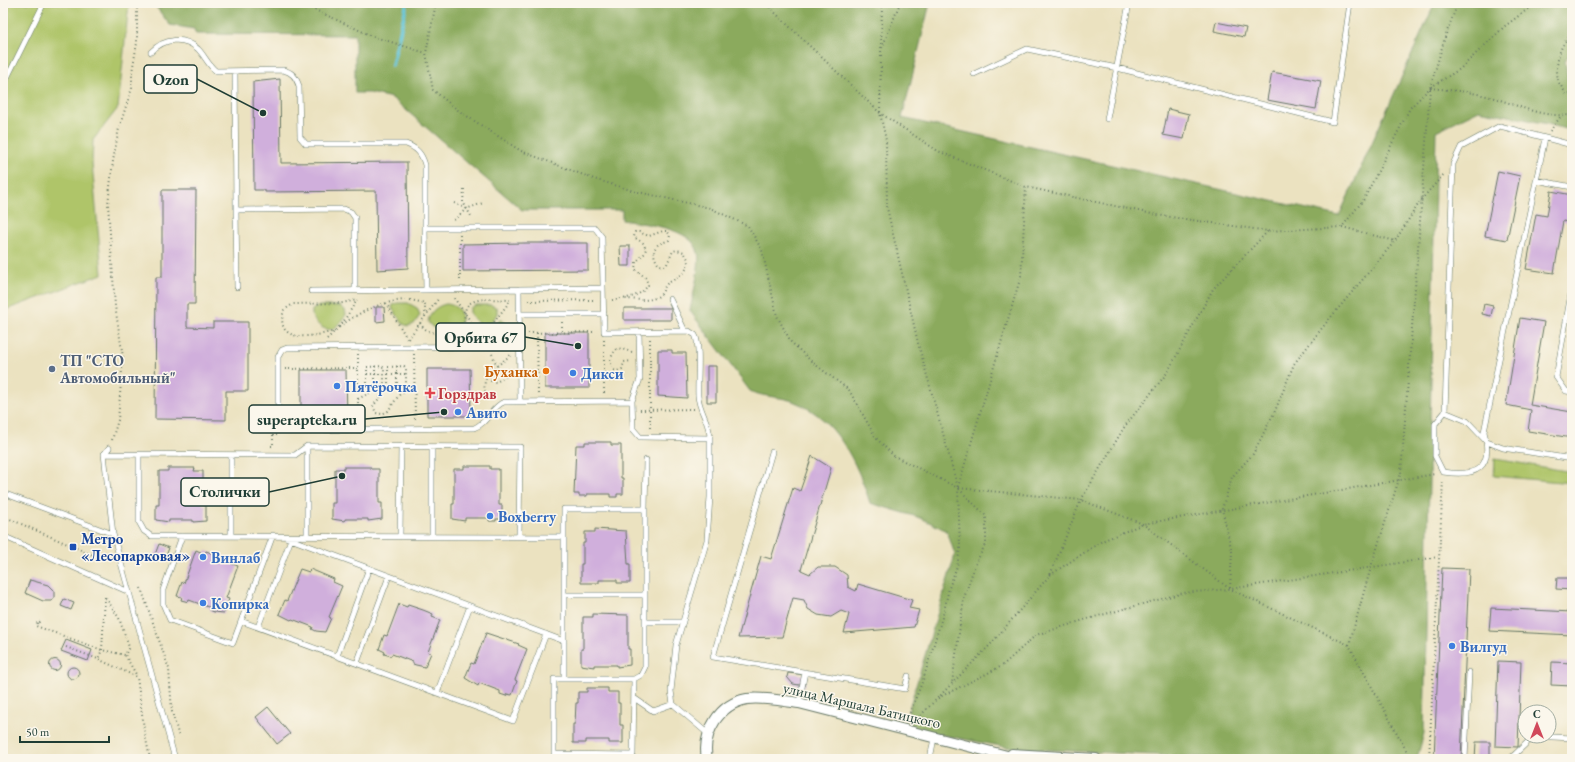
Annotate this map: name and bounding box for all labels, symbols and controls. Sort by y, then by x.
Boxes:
callout: Ozon [144,65,197,93]
text: Ozon [153,69,189,90]
callout: Орбита 67 [436,323,525,351]
text: Орбита 67 [444,327,518,348]
place label: ТП "СТО Автомобильный" [59,351,176,387]
place label: Буханка [484,362,538,381]
marker: ТП "СТО Автомобильный" [47,364,57,374]
place label: Дикси [581,364,624,383]
marker: Буханка [541,366,551,376]
marker: Дикси [568,368,578,378]
place label: Пятёрочка [345,377,417,396]
marker: Пятёрочка [332,381,342,391]
place label: Горздрав [438,384,497,403]
marker: Горздрав [425,388,435,398]
place label: Авито [465,403,508,422]
callout: superapteka.ru [249,405,365,433]
marker: Авито [453,407,463,417]
text: superapteka.ru [257,409,357,430]
callout: Столички [181,478,269,506]
text: Столички [189,481,261,502]
place label: Boxberry [498,507,557,526]
marker: Boxberry [485,511,495,521]
place label: Метро «Лесопарковая» [81,529,190,565]
marker: Метро «Лесопарковая» [68,542,78,552]
place label: Винлаб [211,548,261,567]
marker: Винлаб [198,552,208,562]
place label: Копирка [211,594,269,613]
marker: Копирка [198,598,208,608]
place label: Вилгуд [1460,637,1507,656]
marker: Вилгуд [1447,641,1457,651]
street label: улица Маршала Батицкого [781,678,943,732]
north arrow [1517,704,1557,744]
text: С [1533,707,1541,721]
scale bar [20,718,109,744]
text: 50 m [26,724,50,740]

